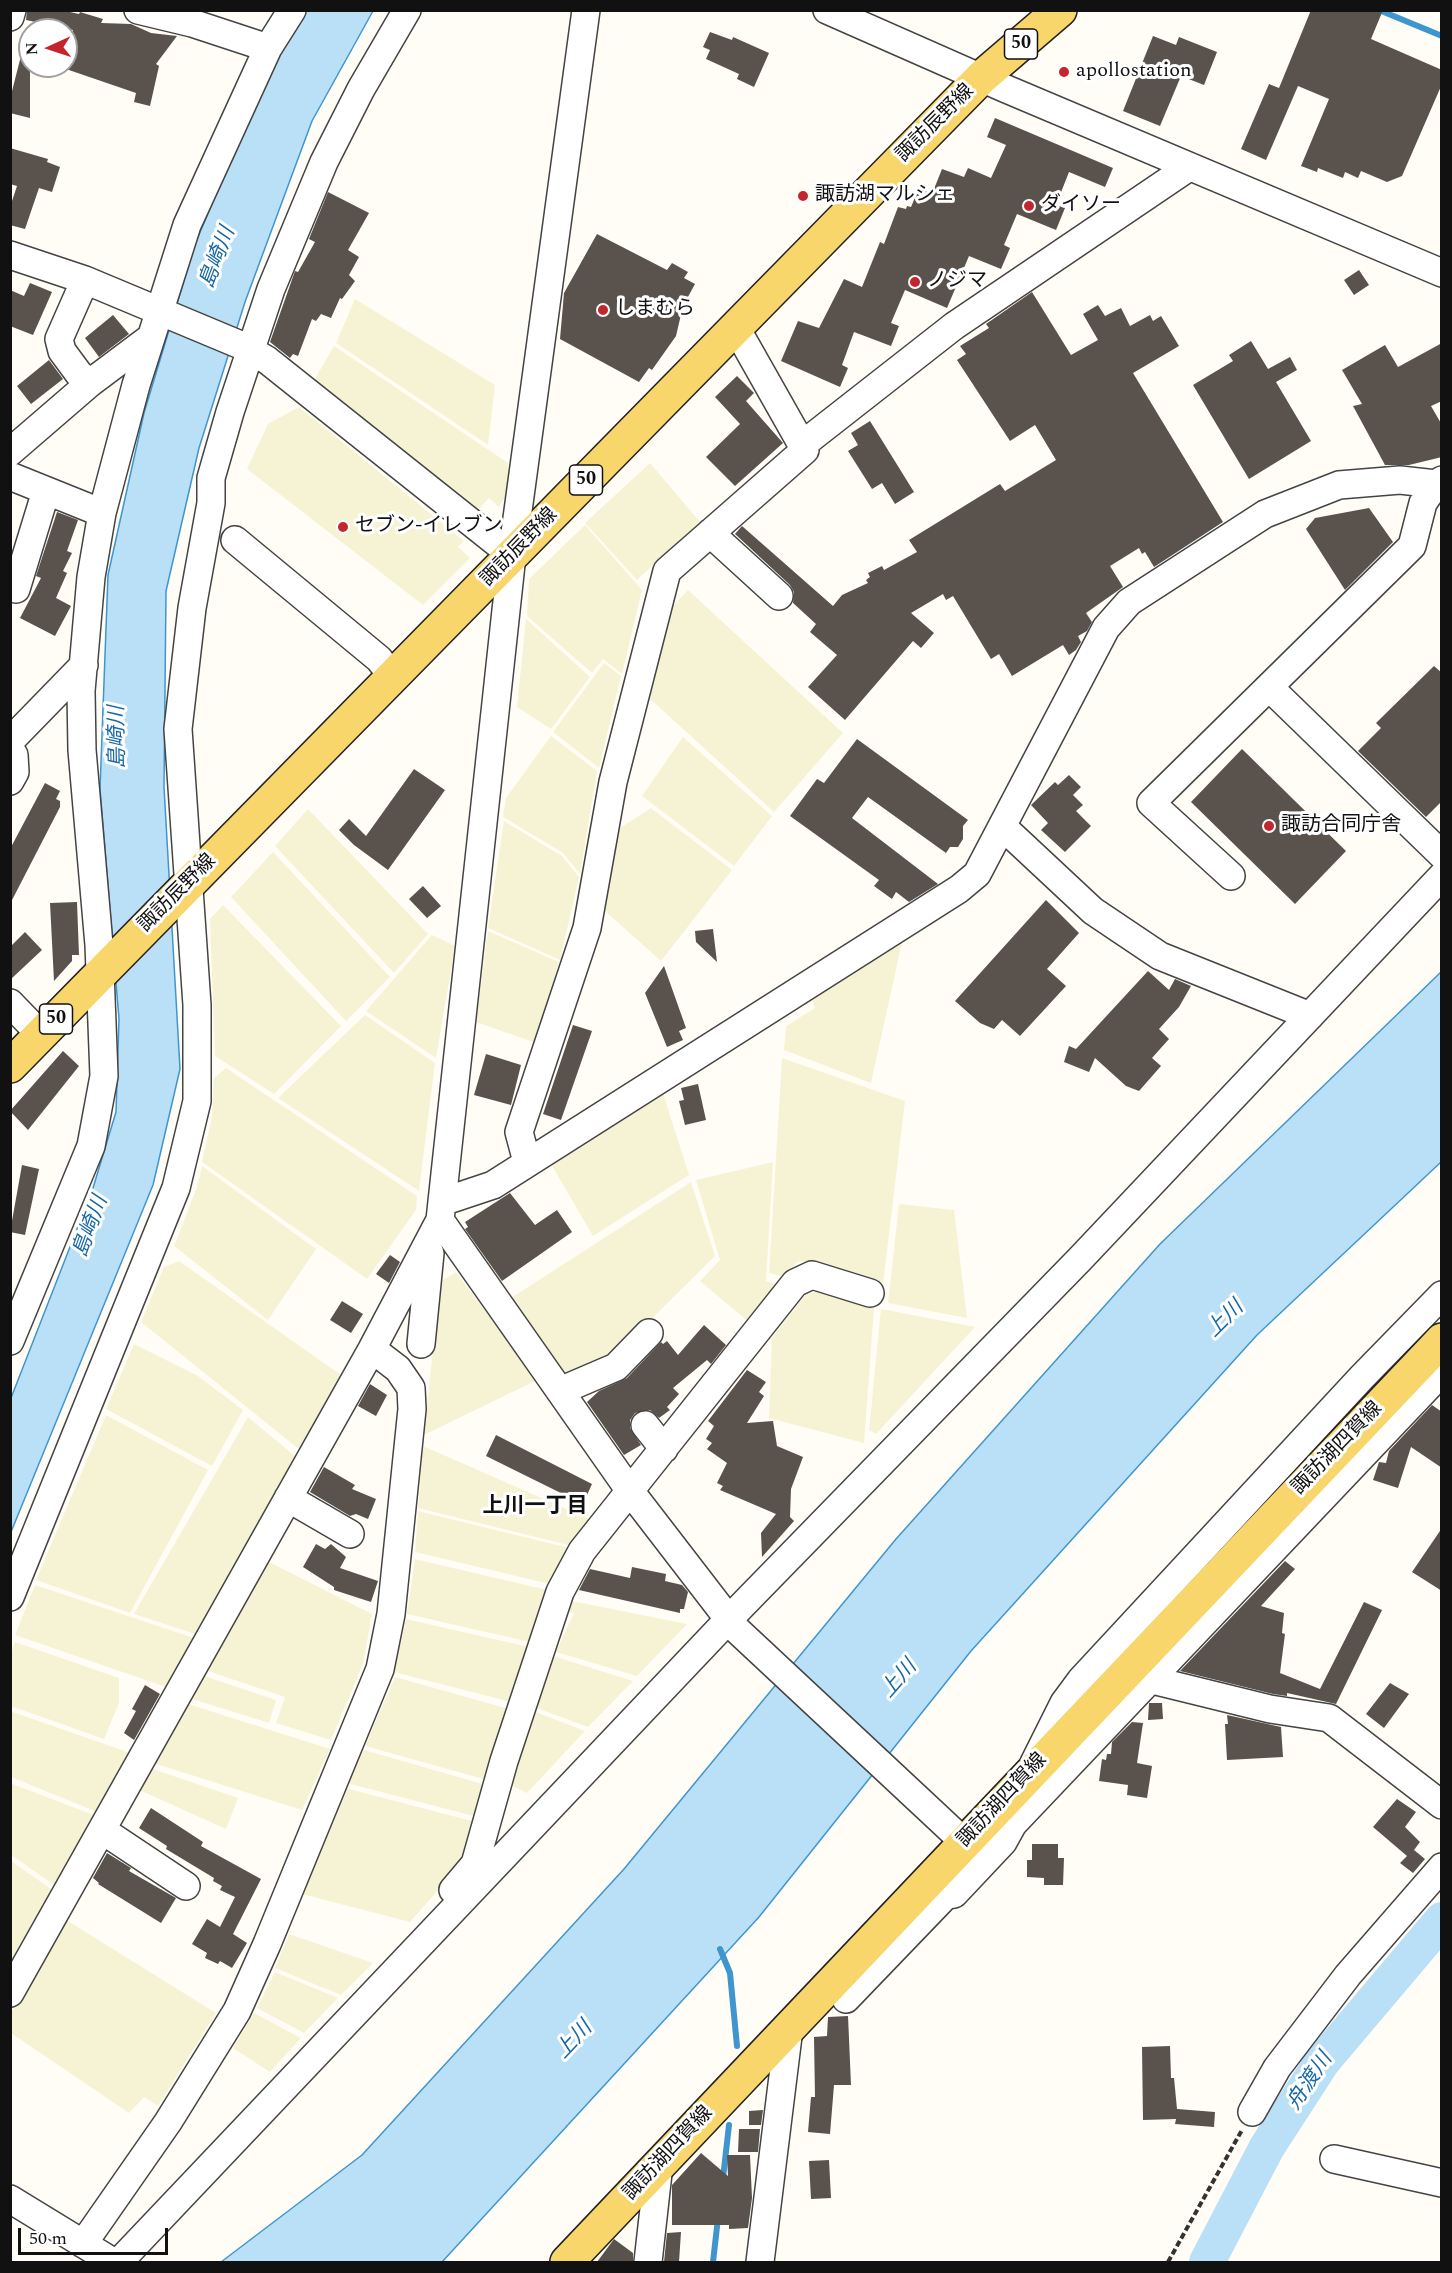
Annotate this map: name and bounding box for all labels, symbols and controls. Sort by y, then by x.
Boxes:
north arrow [18,18,78,78]
road number: 50 [1004,29,1038,59]
text: N [20,42,44,56]
place label: apollostation [1076,60,1192,84]
marker: apollostation [1057,65,1071,79]
street label: 諏訪辰野線 [892,80,980,168]
place label: 諏訪湖マルシェ [815,184,955,208]
marker: 諏訪湖マルシェ [796,189,810,203]
place label: ダイソー [1041,194,1121,218]
marker: ダイソー [1022,199,1036,213]
water label: 島崎川 [196,224,242,292]
place label: ノジマ [927,270,987,294]
marker: ノジマ [908,275,922,289]
place label: しまむら [615,298,695,322]
marker: しまむら [596,303,610,317]
road number: 50 [570,465,602,495]
street label: 諏訪辰野線 [477,504,563,592]
place label: セブン-イレブン [355,515,502,539]
marker: セブン-イレブン [336,520,350,534]
water label: 島崎川 [106,705,132,769]
place label: 諏訪合同庁舎 [1281,814,1401,838]
marker: 諏訪合同庁舎 [1262,819,1276,833]
street label: 諏訪辰野線 [134,850,222,938]
road number: 50 [40,1004,72,1034]
water label: 島崎川 [69,1193,115,1261]
water label: 上川 [1202,1296,1250,1344]
street label: 諏訪湖四賀線 [1288,1398,1388,1500]
district label: 上川一丁目 [483,1495,587,1521]
water label: 上川 [877,1656,923,1704]
street label: 諏訪湖四賀線 [953,1749,1053,1853]
water label: 上川 [551,2017,599,2065]
water label: 舟渡川 [1283,2049,1339,2115]
street label: 諏訪湖四賀線 [619,2102,719,2206]
scale bar [21,2216,171,2254]
text: 50 m [29,2225,67,2252]

